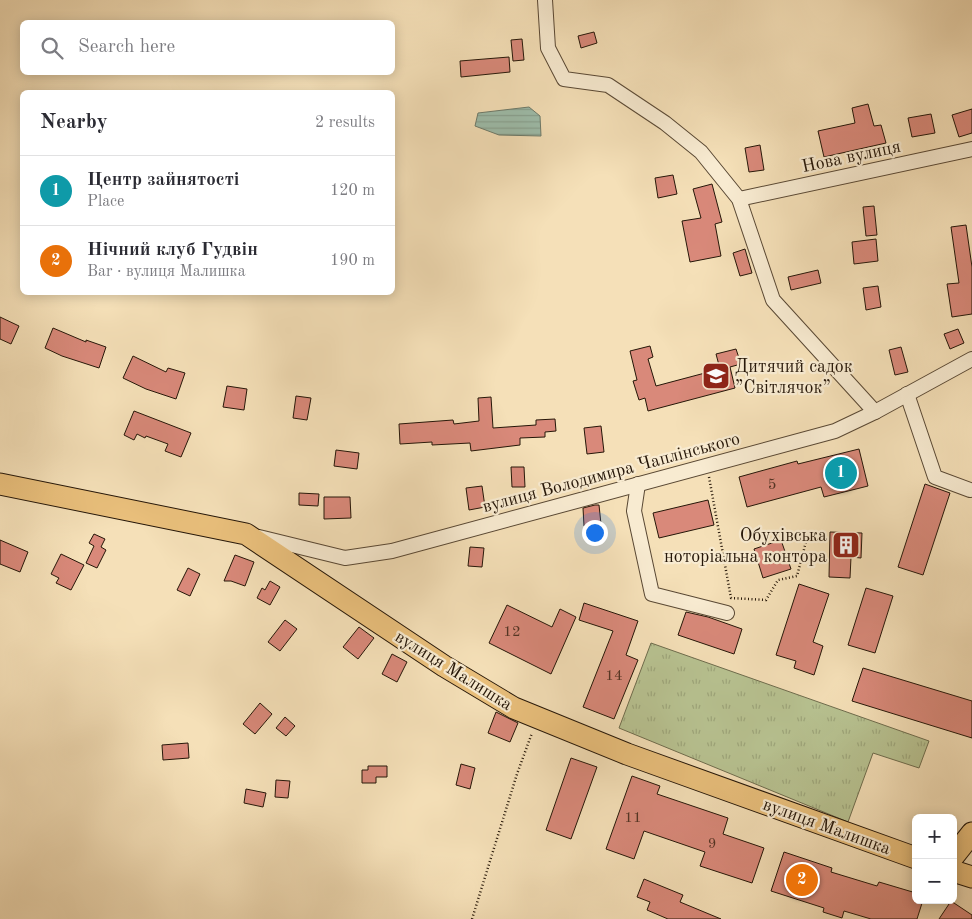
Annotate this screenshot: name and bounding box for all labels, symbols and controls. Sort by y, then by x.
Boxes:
search box [20,20,395,75]
icon: search [38,34,66,62]
text: Search here [78,38,175,57]
text: Nearby [40,112,108,133]
text: 2 results [315,115,375,131]
street label: Нова вулиця [800,138,902,176]
text: Центр зайнятості [87,171,239,190]
text: 1 [51,183,61,199]
text: 120 m [330,183,375,199]
text: Place [87,194,124,210]
text: Нічний клуб Гудвін [87,241,258,260]
text: 2 [51,253,61,269]
text: 190 m [330,253,375,269]
text: Bar · вулиця Малишка [87,264,246,280]
place label: Дитячий садок ”Світлячок” [735,358,853,397]
school or university icon: Дитячий садок ”Світлячок” [701,361,731,391]
street label: вулиця Володимира Чаплінського [481,430,742,516]
pin: 1 [825,454,857,492]
house number: 5 [768,478,776,493]
your location [582,520,608,546]
place label: Обухівська ноторіальна контора [664,527,827,566]
building icon: Обухівська ноторіальна контора [831,530,861,560]
house number: 12 [503,625,521,640]
street label: вулиця Малишка [392,628,515,714]
house number: 14 [605,669,623,684]
street label: вулиця Малишка [760,795,893,858]
house number: 11 [624,811,642,826]
map controls [912,814,957,904]
button: + [912,814,957,859]
house number: 9 [708,837,716,852]
button: − [912,859,957,904]
pin: 2 [786,861,818,899]

